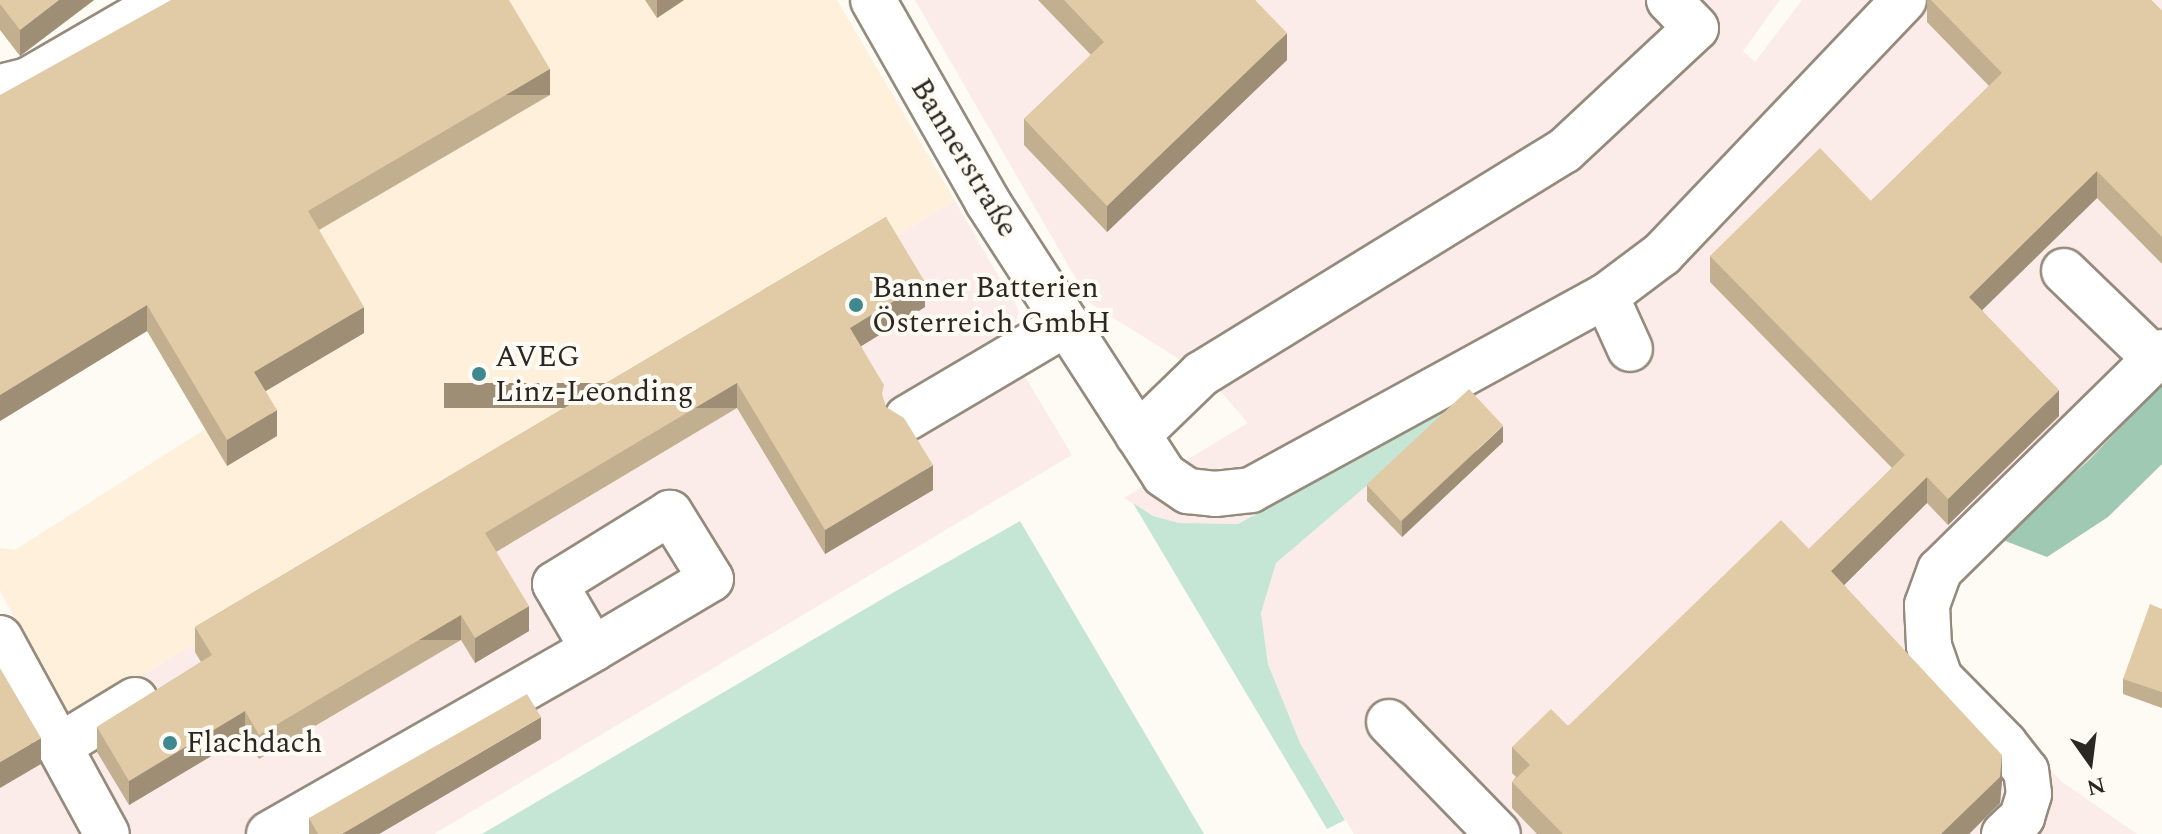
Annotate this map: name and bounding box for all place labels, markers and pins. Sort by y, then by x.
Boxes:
place label: Banner Batterien Österreich GmbH [872,270,1111,340]
marker: Banner Batterien Österreich GmbH [847,296,865,314]
place label: AVEG Linz-Leonding [495,339,693,410]
marker: AVEG Linz-Leonding [470,365,488,383]
place label: Flachdach [186,725,322,761]
marker: Flachdach [161,734,179,752]

